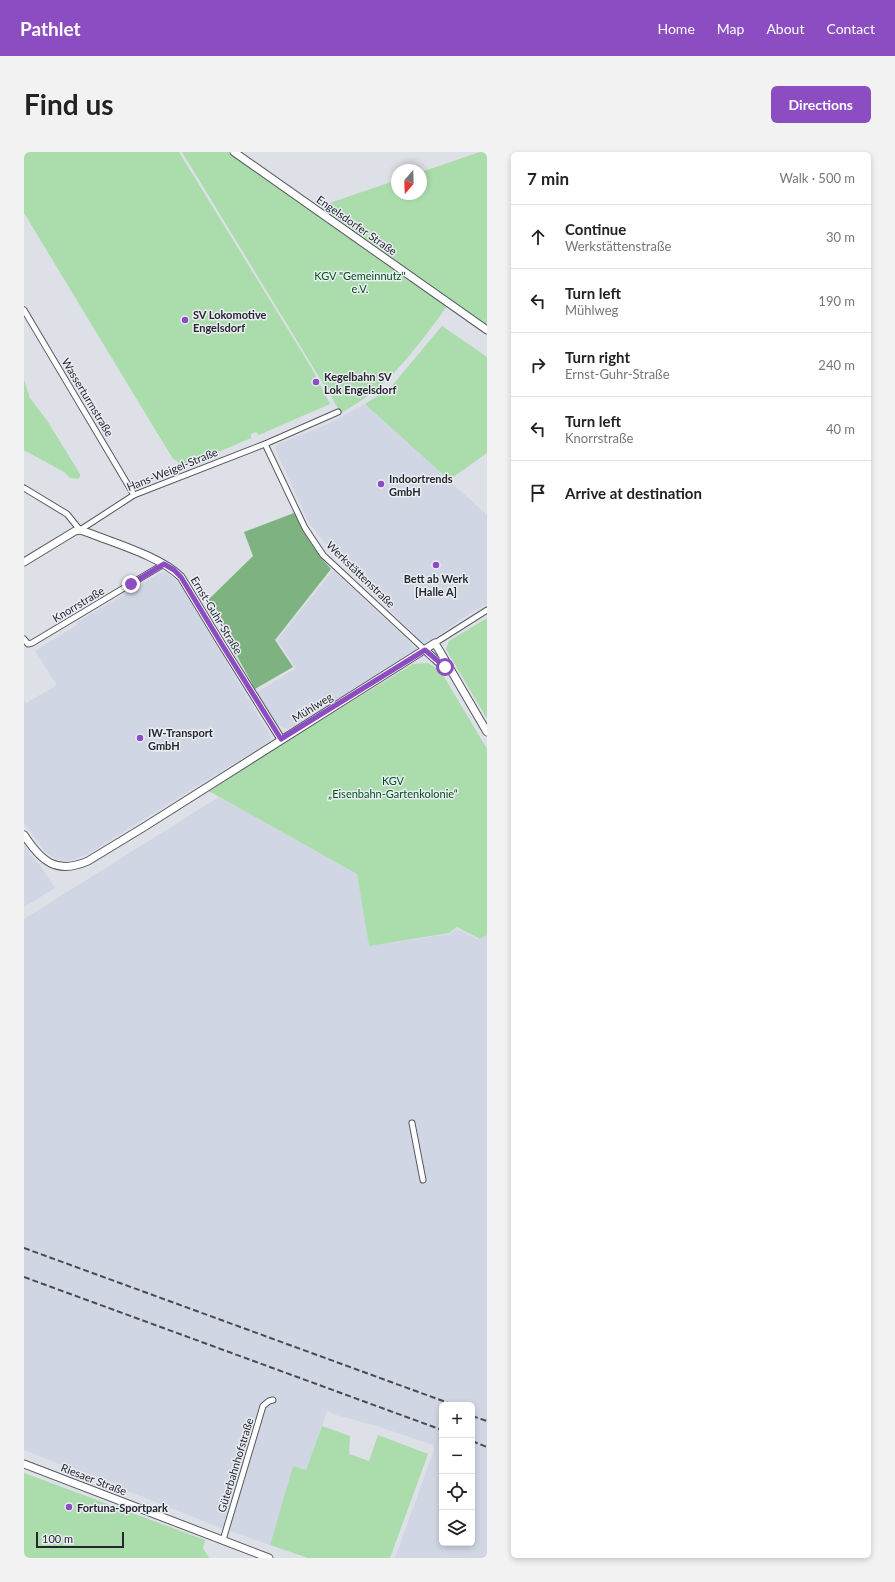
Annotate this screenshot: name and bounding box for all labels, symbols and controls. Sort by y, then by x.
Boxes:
text: Pathlet [20,17,81,40]
text: Home [657,20,695,37]
text: Map [717,20,744,37]
text: About [766,20,804,37]
text: Contact [826,20,875,37]
button: Directions [771,86,871,123]
text: Find us [24,87,114,121]
north arrow [391,164,427,200]
text: 7 min [527,168,569,189]
text: Walk · 500 m [779,170,855,186]
street label: Engelsdorfer Straße [314,192,400,258]
text: Continue [565,220,626,238]
icon: ahead [527,226,549,248]
text: 30 m [826,229,855,245]
text: Werkstättenstraße [565,238,671,254]
park label: KGV "Gemeinnutz" e.V. [314,269,406,295]
text: Turn left [565,284,621,302]
icon: left [527,290,549,312]
text: 190 m [818,293,855,309]
text: Mühlweg [565,302,618,318]
place label: SV Lokomotive Engelsdorf [193,308,267,334]
marker: SV Lokomotive Engelsdorf [180,315,190,325]
text: Turn right [565,348,630,366]
icon: right [527,354,549,376]
street label: Wasserturmstraße [60,356,117,439]
text: 240 m [818,357,855,373]
text: Ernst-Guhr-Straße [565,366,670,382]
place label: Kegelbahn SV Lok Engelsdorf [324,370,397,396]
marker: Kegelbahn SV Lok Engelsdorf [311,377,321,387]
text: Turn left [565,412,621,430]
icon: left [527,418,549,440]
text: 40 m [826,421,855,437]
text: Knorrstraße [565,430,633,446]
street label: Hans-Weigel-Straße [125,445,220,493]
place label: Indoortrends GmbH [389,472,453,498]
marker: Indoortrends GmbH [376,479,386,489]
icon: arrive [527,482,549,504]
text: Arrive at destination [565,484,702,502]
street label: Werkstättenstraße [324,538,398,610]
marker: Bett ab Werk [Halle A] [431,560,441,570]
place label: Bett ab Werk [Halle A] [404,572,468,598]
street label: Ernst-Guhr-Straße [189,574,245,656]
route end [122,575,140,593]
street label: Knorrstraße [50,583,106,624]
route start [436,658,454,676]
street label: Mühlweg [289,689,335,724]
place label: IW-Transport GmbH [148,726,214,752]
marker: IW-Transport GmbH [135,733,145,743]
park label: KGV „Eisenbahn-Gartenkolonie“ [328,774,458,800]
map controls [439,1402,475,1546]
button: + [439,1402,475,1438]
street label: Güterbahnhofstraße [214,1416,256,1514]
button: − [439,1438,475,1474]
street label: Riesaer Straße [59,1461,129,1498]
button: locate [439,1474,475,1510]
place label: Fortuna-Sportpark [77,1501,168,1514]
marker: Fortuna-Sportpark [64,1502,74,1512]
button: layers [439,1510,475,1546]
scale bar [36,1530,124,1549]
text: 100 m [42,1532,73,1545]

